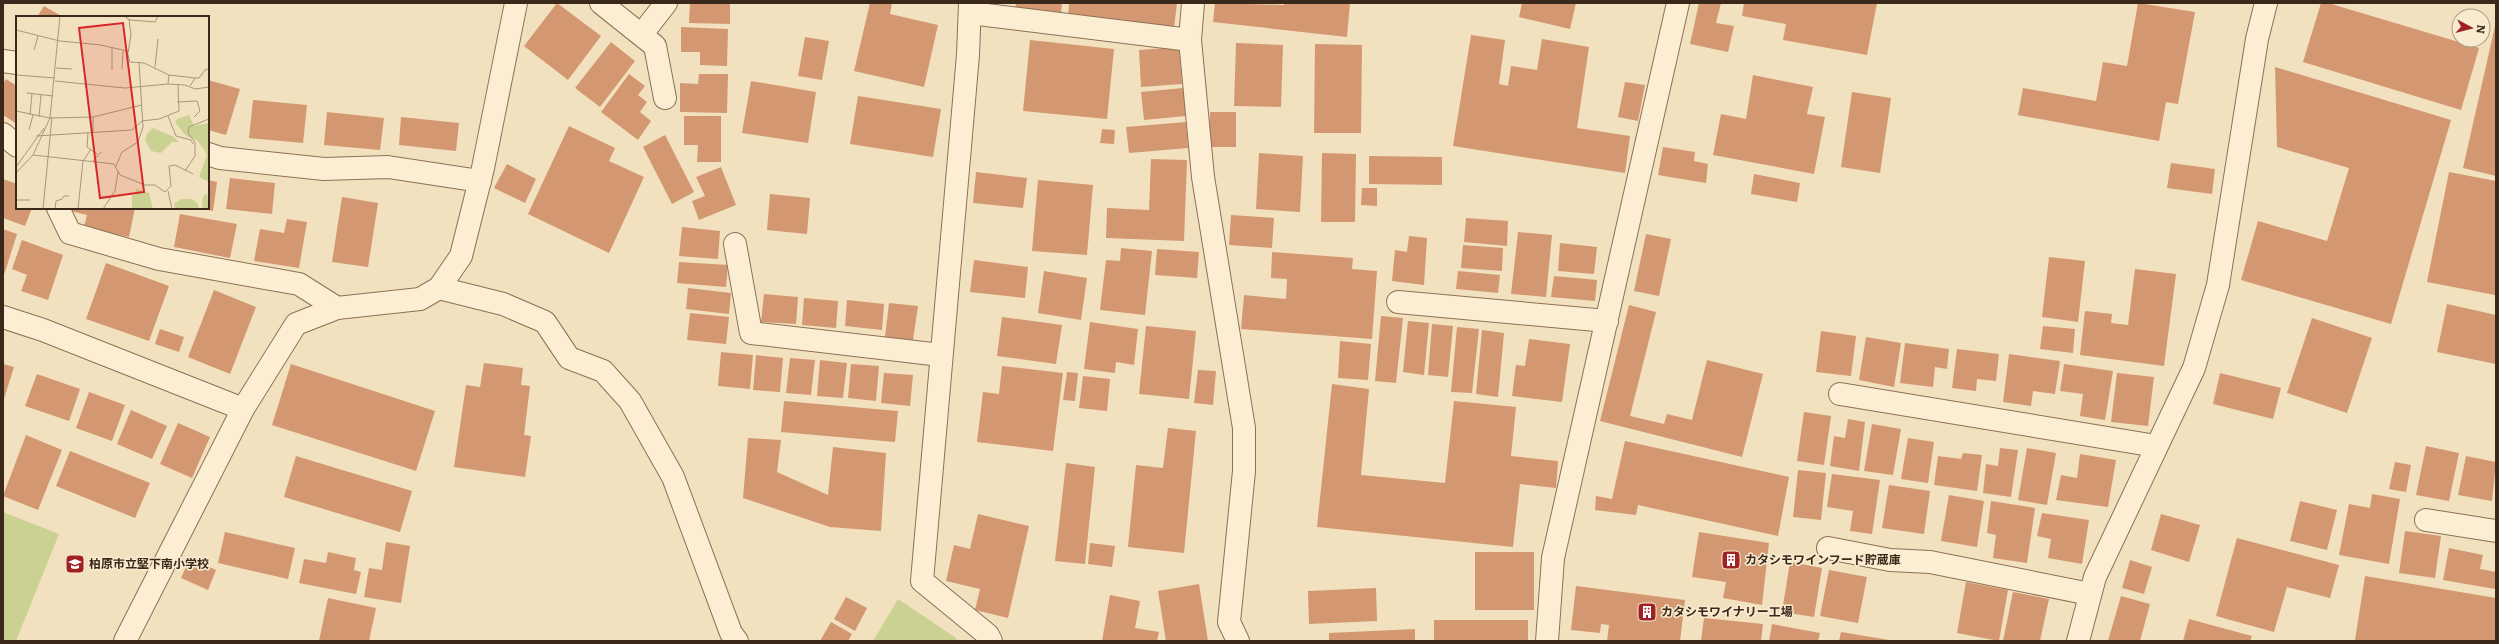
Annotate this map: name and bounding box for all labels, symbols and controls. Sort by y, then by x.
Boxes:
north arrow [2451,8,2491,48]
inset map [16,16,209,209]
text: N [2473,24,2490,35]
building icon: カタシモワインフード貯蔵庫 [1720,549,1742,571]
place label: カタシモワインフード貯蔵庫 [1745,550,1901,568]
school or university icon: 柏原市立堅下南小学校 [64,553,86,575]
place label: 柏原市立堅下南小学校 [89,554,209,572]
building icon: カタシモワイナリー工場 [1636,601,1658,623]
place label: カタシモワイナリー工場 [1661,602,1793,620]

